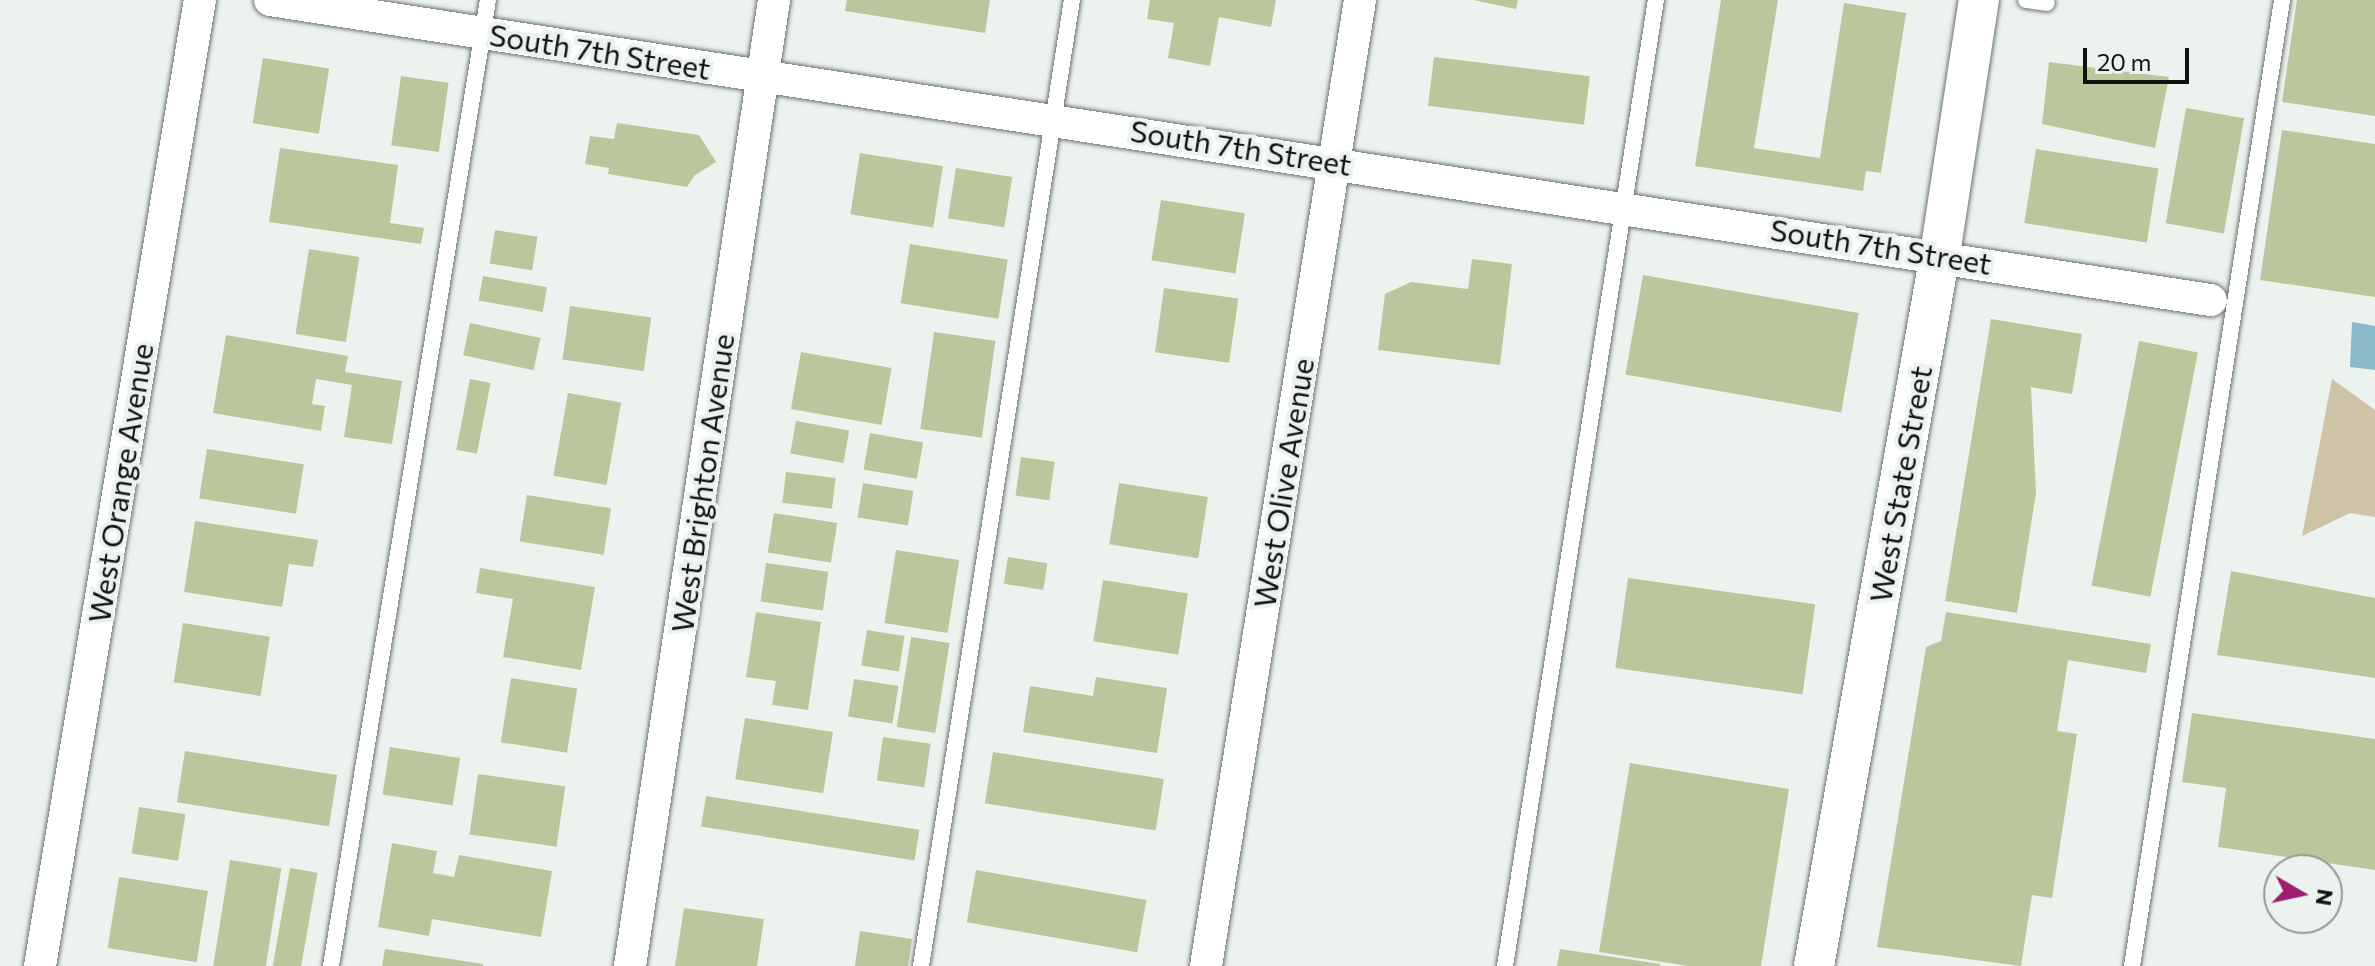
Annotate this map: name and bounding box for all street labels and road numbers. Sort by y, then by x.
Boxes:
street label: South 7th Street [487,16,713,86]
street label: South 7th Street [1128,112,1354,182]
street label: South 7th Street [1768,211,1994,281]
street label: West Brighton Avenue [663,331,741,635]
street label: West Orange Avenue [80,341,160,625]
street label: West Olive Avenue [1245,356,1321,610]
street label: West State Street [1861,363,1939,605]

